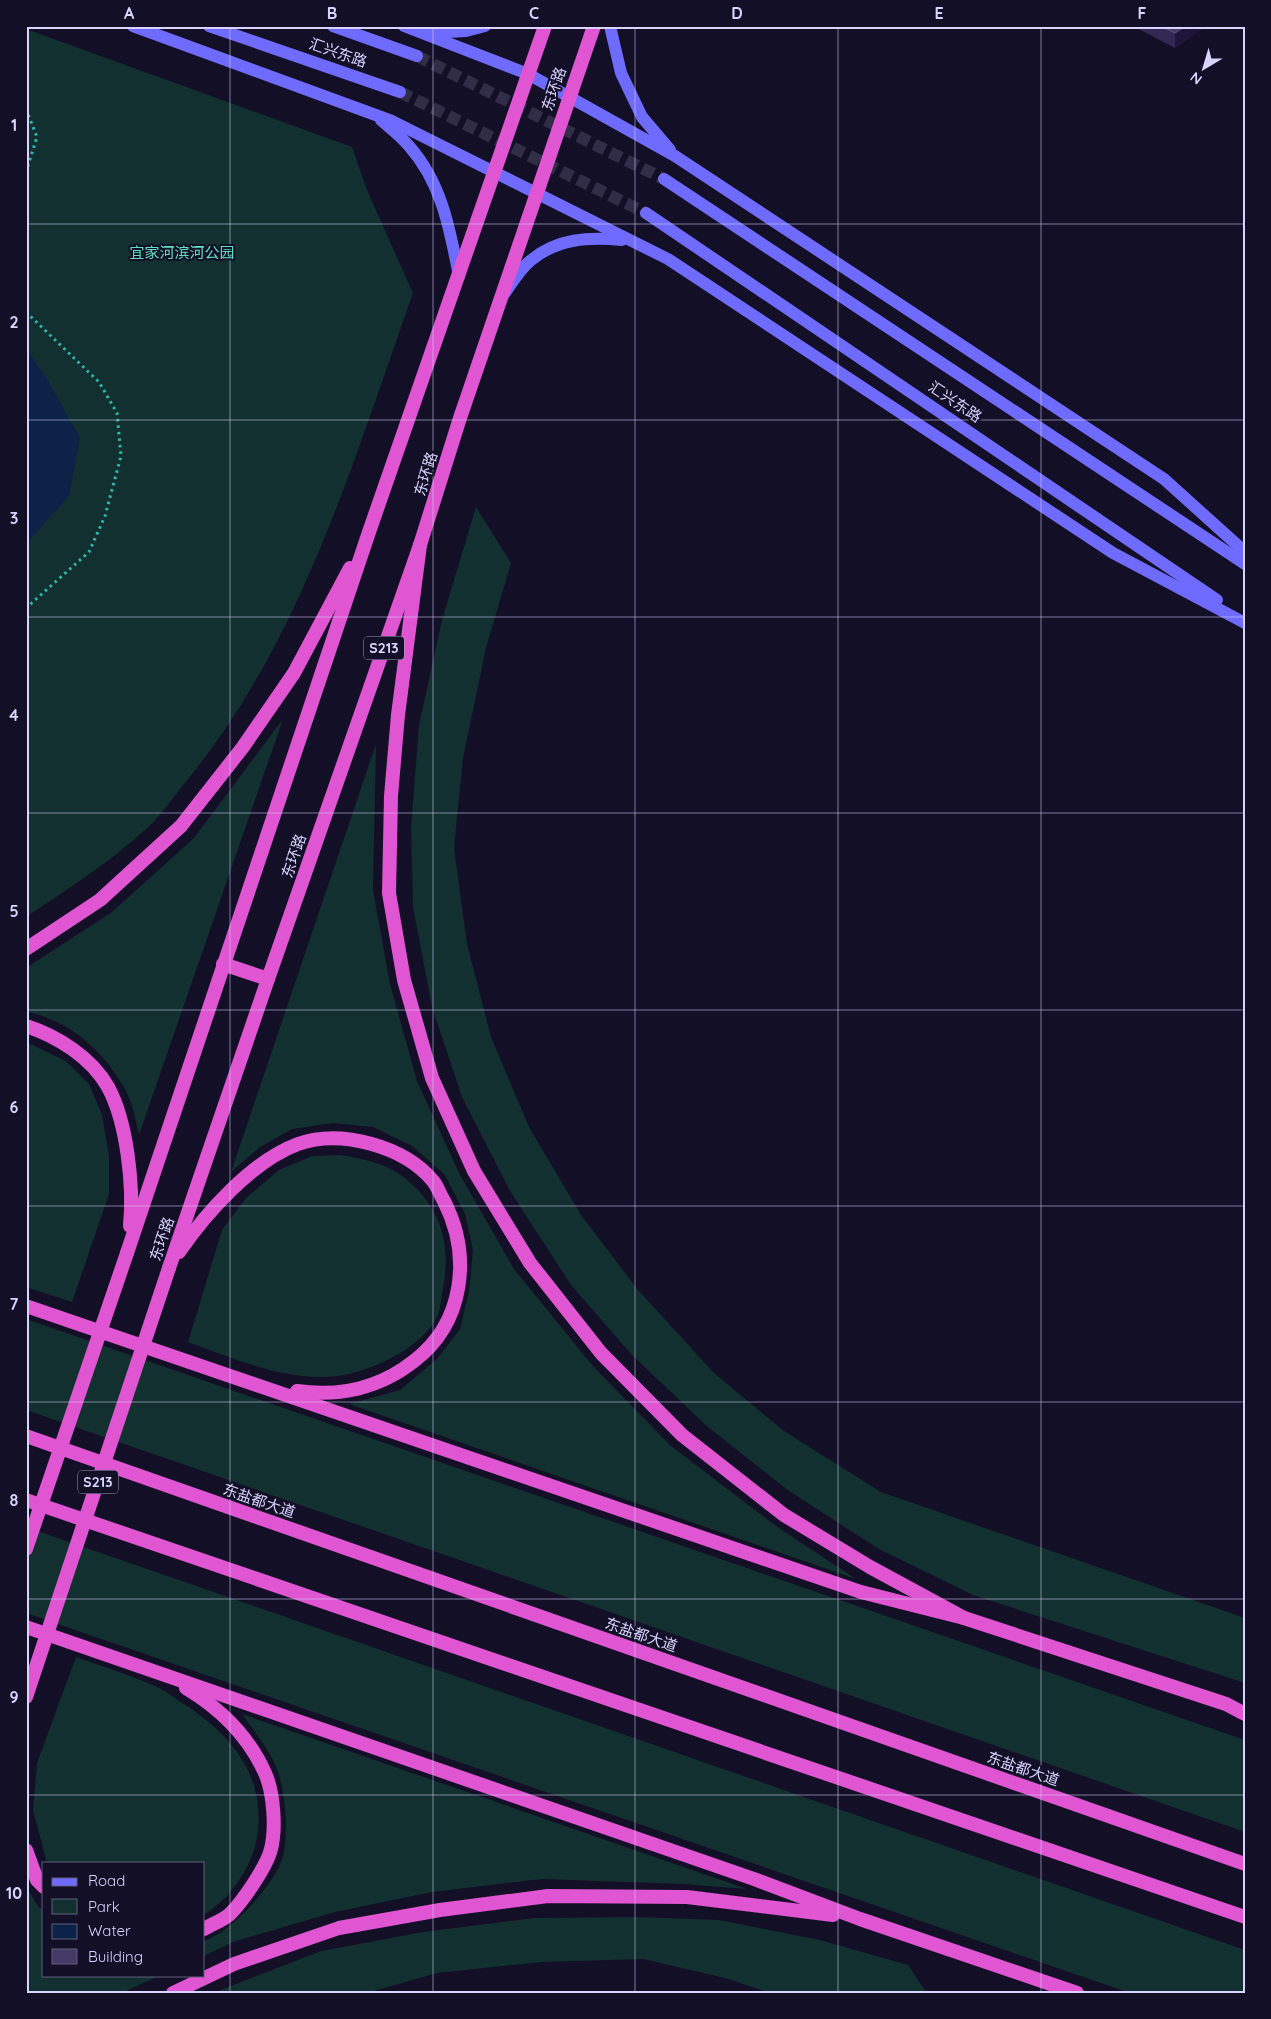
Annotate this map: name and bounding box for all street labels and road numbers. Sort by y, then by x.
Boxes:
street label: 汇兴东路 [307,34,370,71]
street label: 东环路 [537,64,570,113]
street label: 汇兴东路 [925,377,985,426]
street label: 东环路 [410,450,441,498]
road number: S213 [364,636,404,660]
street label: 东环路 [277,831,310,880]
street label: 东环路 [145,1214,178,1263]
road number: S213 [78,1470,118,1494]
street label: 东盐都大道 [221,1479,298,1522]
street label: 东盐都大道 [603,1613,680,1656]
street label: 东盐都大道 [985,1747,1062,1790]

